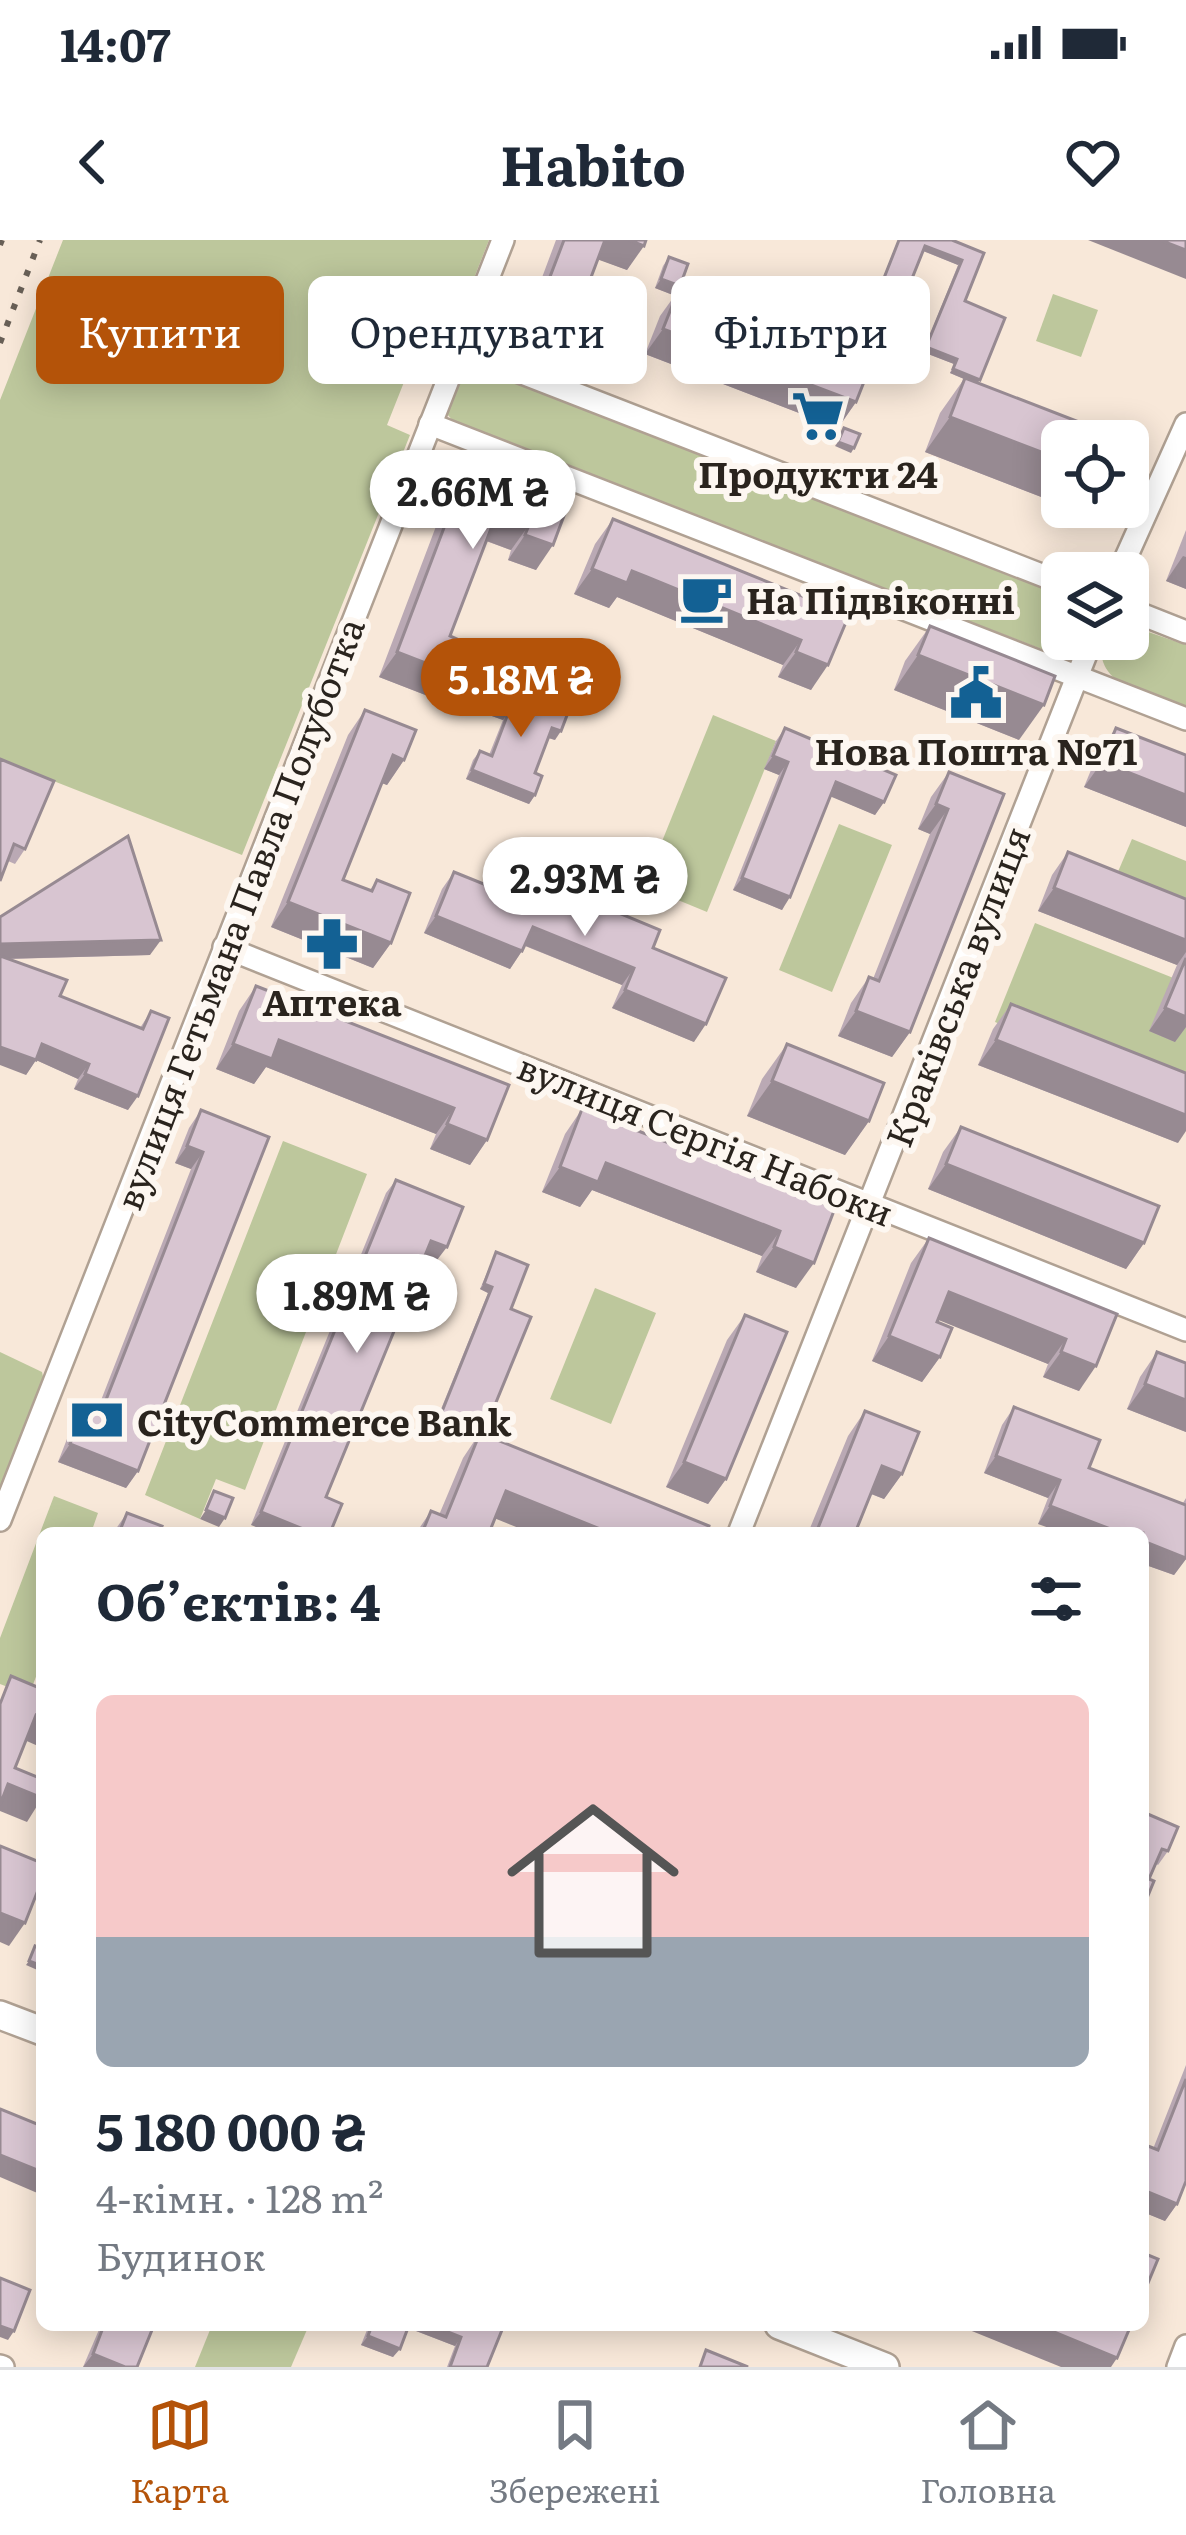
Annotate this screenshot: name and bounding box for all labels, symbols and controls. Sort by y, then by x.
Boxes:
text: 14:07 [60,9,171,76]
text: Habito [500,122,686,203]
icon: back [60,129,126,195]
icon: heart [1060,129,1126,195]
chip: Купити [36,276,284,384]
chip: Орендувати [308,276,647,384]
chip: Фільтри [671,276,930,384]
supermarket icon: Продукти 24 [789,387,847,445]
map controls [1041,420,1149,660]
button: locate [1041,420,1149,528]
place label: Продукти 24 [698,446,938,499]
pin: 2.66M ₴ [362,450,584,552]
text: 2.66M ₴ [397,460,549,518]
button: layers [1041,552,1149,660]
cafe icon: На Підвіконні [677,569,735,627]
place label: На Підвіконні [746,572,1015,625]
street label: вулиця Гетьмана Павла Полуботка [100,609,376,1217]
pin: 5.18M ₴ [410,638,632,740]
text: 5.18M ₴ [448,648,594,706]
public building icon: Нова Пошта №71 [947,664,1005,722]
place label: Нова Пошта №71 [815,723,1138,776]
street label: Краківська вулиця [870,818,1042,1154]
pin: 2.93M ₴ [474,837,696,939]
text: 2.93M ₴ [510,847,660,905]
pharmacy icon: Аптека [303,915,361,973]
place label: Аптека [263,974,402,1027]
street label: вулиця Сергія Набоки [510,1038,902,1238]
pin: 1.89M ₴ [246,1254,468,1356]
text: 1.89M ₴ [283,1264,431,1322]
bank icon: CityCommerce Bank [68,1391,126,1449]
place label: CityCommerce Bank [137,1394,512,1447]
text: Об’єктів: 4 [96,1561,381,1637]
icon: filters [1023,1566,1089,1632]
icon: home [485,1773,701,1989]
text: 5 180 000 ₴ [96,2091,366,2167]
text: 4-кімн. · 128 m² [96,2167,384,2225]
text: Будинок [96,2225,265,2283]
tab: Карта [130,2392,229,2513]
tab: Збережені [489,2392,660,2513]
tab: Головна [920,2392,1056,2513]

